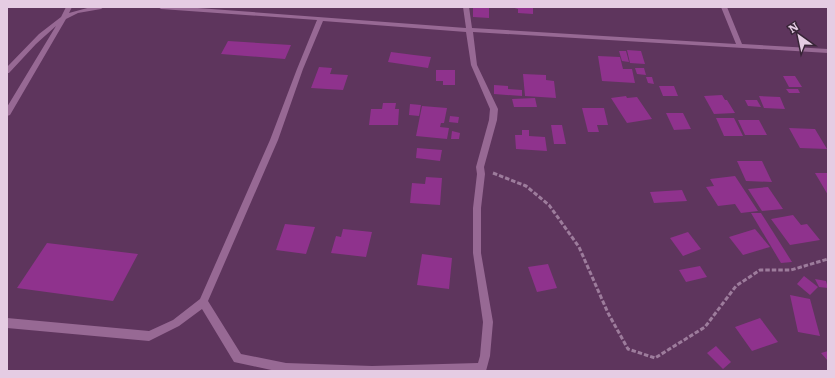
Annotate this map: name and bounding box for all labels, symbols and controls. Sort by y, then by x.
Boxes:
north arrow [779,16,819,56]
text: N [785,18,801,36]

